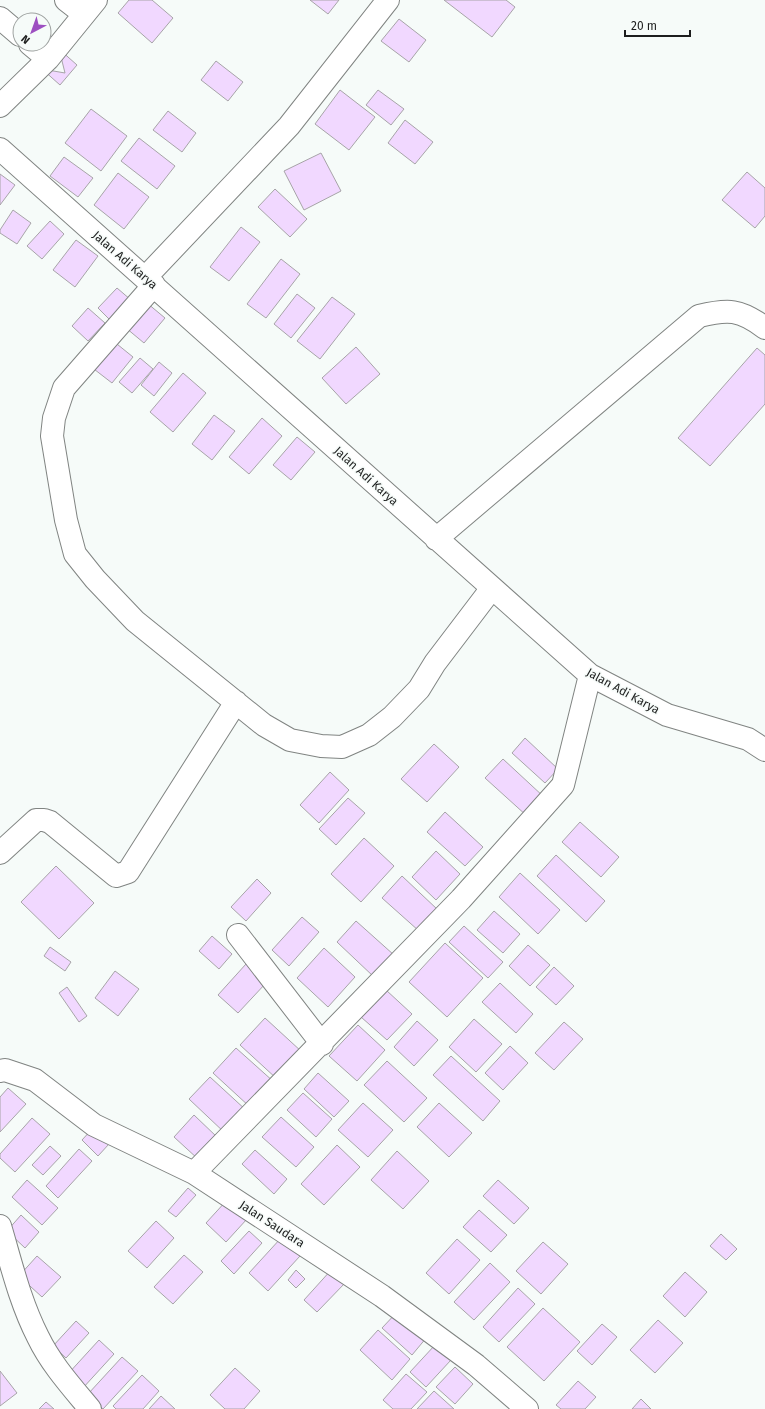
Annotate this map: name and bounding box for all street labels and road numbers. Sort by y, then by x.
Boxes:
street label: Jalan Adi Karya [90,228,160,292]
street label: Jalan Adi Karya [331,444,401,508]
street label: Jalan Adi Karya [584,665,662,717]
street label: Jalan Saudara [237,1198,307,1250]

